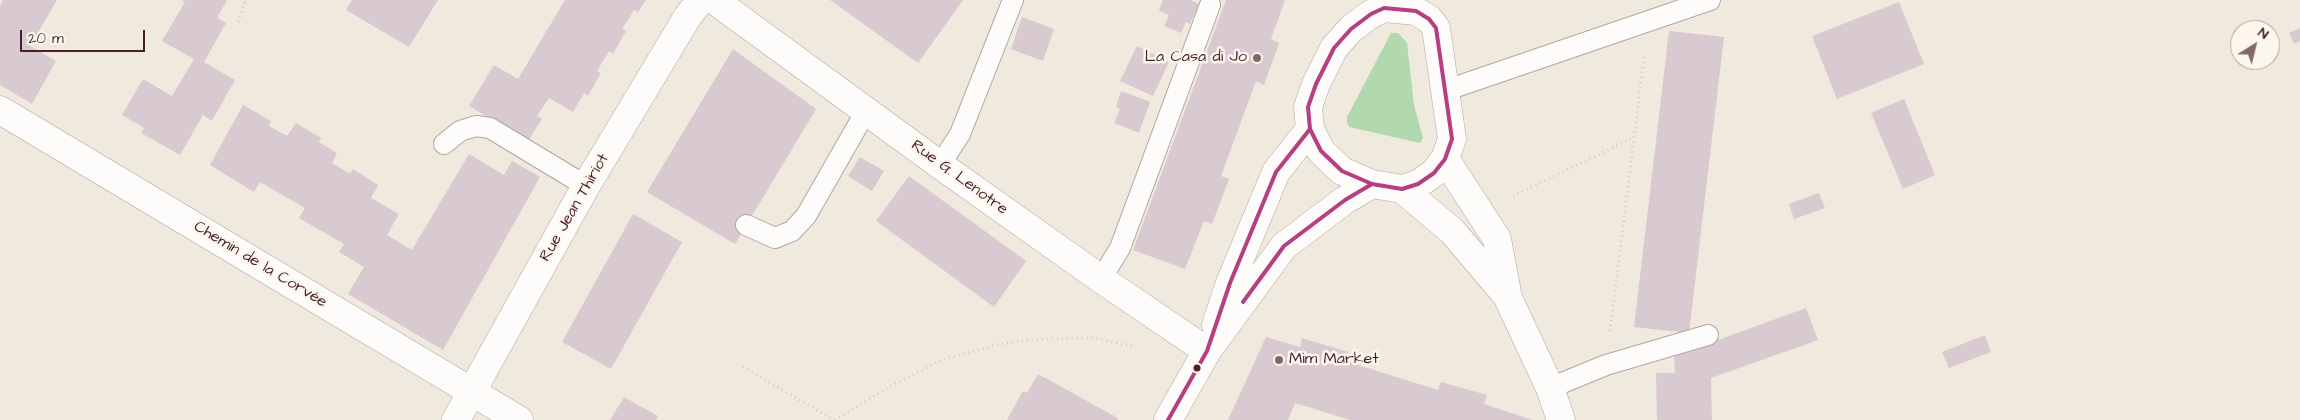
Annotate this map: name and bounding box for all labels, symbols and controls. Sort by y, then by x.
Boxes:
scale bar [22,20,148,52]
north arrow [2230,20,2280,70]
text: N [2254,23,2273,44]
text: 20 m [28,28,64,49]
place label: La Casa di Jo [1145,48,1247,68]
marker: La Casa di Jo [1251,52,1263,64]
street label: Rue G. Lenotre [907,136,1011,220]
street label: Rue Jean Thiriot [536,151,614,265]
street label: Chemin de la Corvée [190,218,330,312]
place label: Mim Market [1289,350,1379,370]
marker: Mim Market [1273,354,1285,366]
unlabelled marker [1192,363,1202,373]

